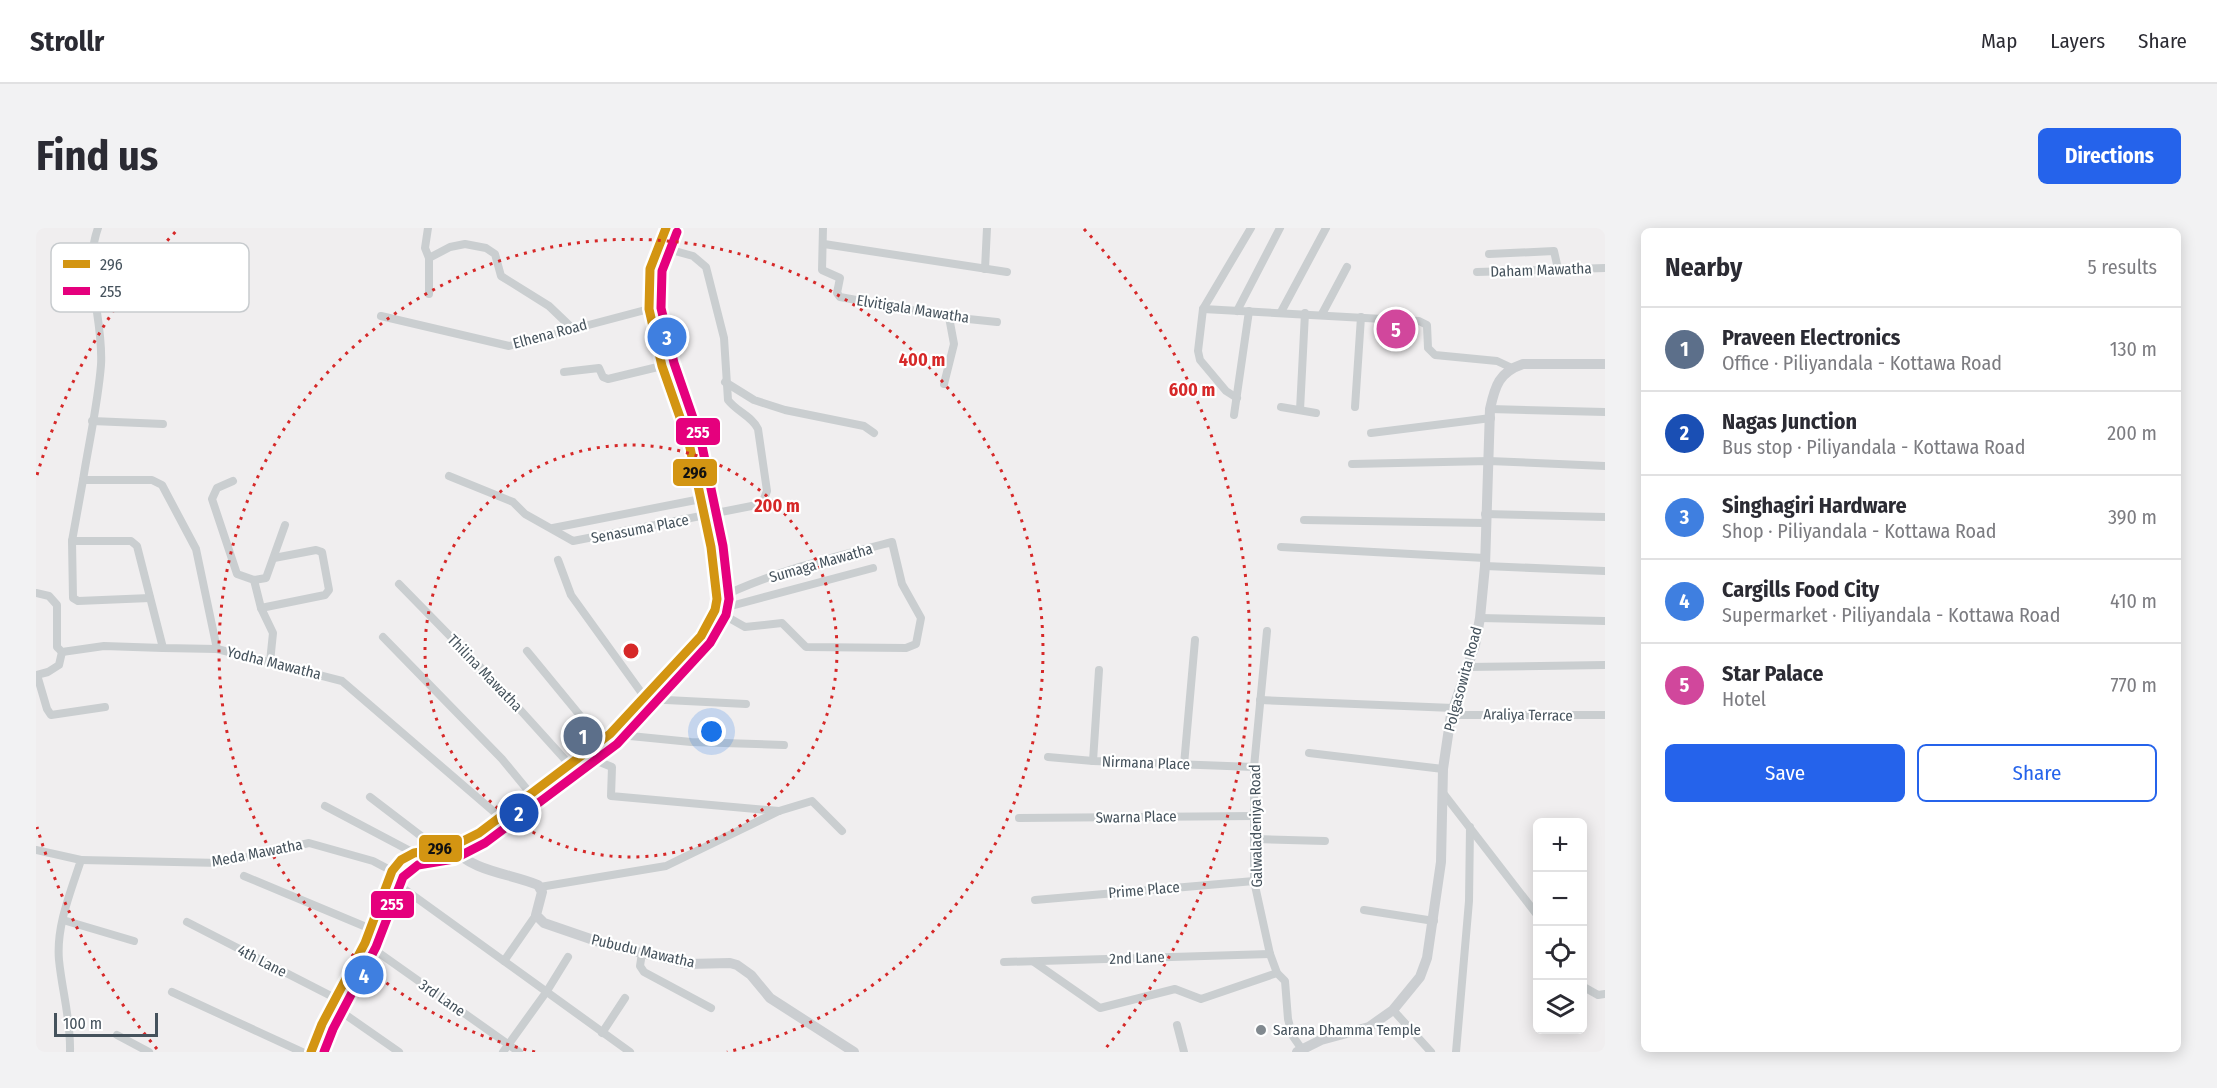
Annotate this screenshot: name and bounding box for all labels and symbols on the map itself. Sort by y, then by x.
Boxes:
legend [51,243,249,312]
text: 296 [100,255,123,274]
street label: Daham Mawatha [1490,259,1592,281]
text: 255 [100,282,122,301]
street label: Elvitigala Mawatha [855,291,971,327]
pin: 5 [1376,306,1416,352]
pin: 3 [648,314,686,360]
street label: Elhena Road [511,315,589,353]
text: 400 m [899,349,945,371]
text: 600 m [1169,379,1215,401]
line badge: 255 [675,417,721,446]
text: 255 [685,423,710,442]
line badge: 296 [672,458,718,487]
text: 296 [682,463,707,482]
text: 200 m [753,495,800,517]
street label: Senasuma Place [590,511,690,547]
street label: Sumaga Mawatha [767,540,875,586]
street label: Polgasowita Road [1440,625,1486,733]
street label: Thilina Mawatha [444,631,526,715]
centre of rings [621,641,641,661]
street label: Yodha Mawatha [225,643,323,683]
street label: Araliya Terrace [1483,705,1573,725]
pin: 1 [564,714,602,758]
your location [697,717,726,746]
street label: Nirmana Place [1102,752,1190,774]
street label: Galwaladeniya Road [1246,764,1266,888]
pin: 2 [500,790,538,836]
street label: Swarna Place [1095,807,1177,827]
line badge: 296 [418,834,463,863]
street label: Meda Mawatha [210,835,304,871]
text: 296 [427,839,452,858]
street label: Prime Place [1108,878,1180,902]
line badge: 255 [370,890,415,919]
text: 255 [379,895,404,914]
street label: Pubudu Mawatha [590,930,696,972]
street label: 4th Lane [234,941,290,981]
street label: 2nd Lane [1109,948,1165,968]
pin: 4 [344,952,384,998]
street label: 3rd Lane [415,976,469,1020]
scale bar [54,1010,158,1038]
place label: Sarana Dhamma Temple [1273,1021,1421,1039]
marker: Sarana Dhamma Temple [1254,1023,1268,1037]

